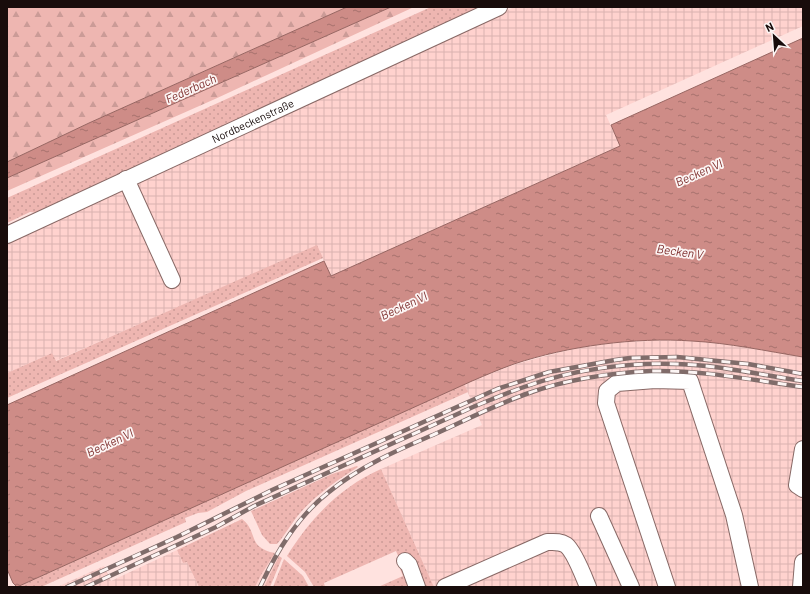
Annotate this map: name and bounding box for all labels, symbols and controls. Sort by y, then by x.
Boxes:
north arrow [754,16,794,56]
text: N [763,19,776,34]
water label: Federbach [163,71,218,105]
street label: Nordbeckenstraße [210,96,296,145]
water label: Becken VI [673,156,724,189]
water label: Becken V [656,241,705,261]
water label: Becken VI [378,288,429,322]
water label: Becken VI [84,425,135,459]

